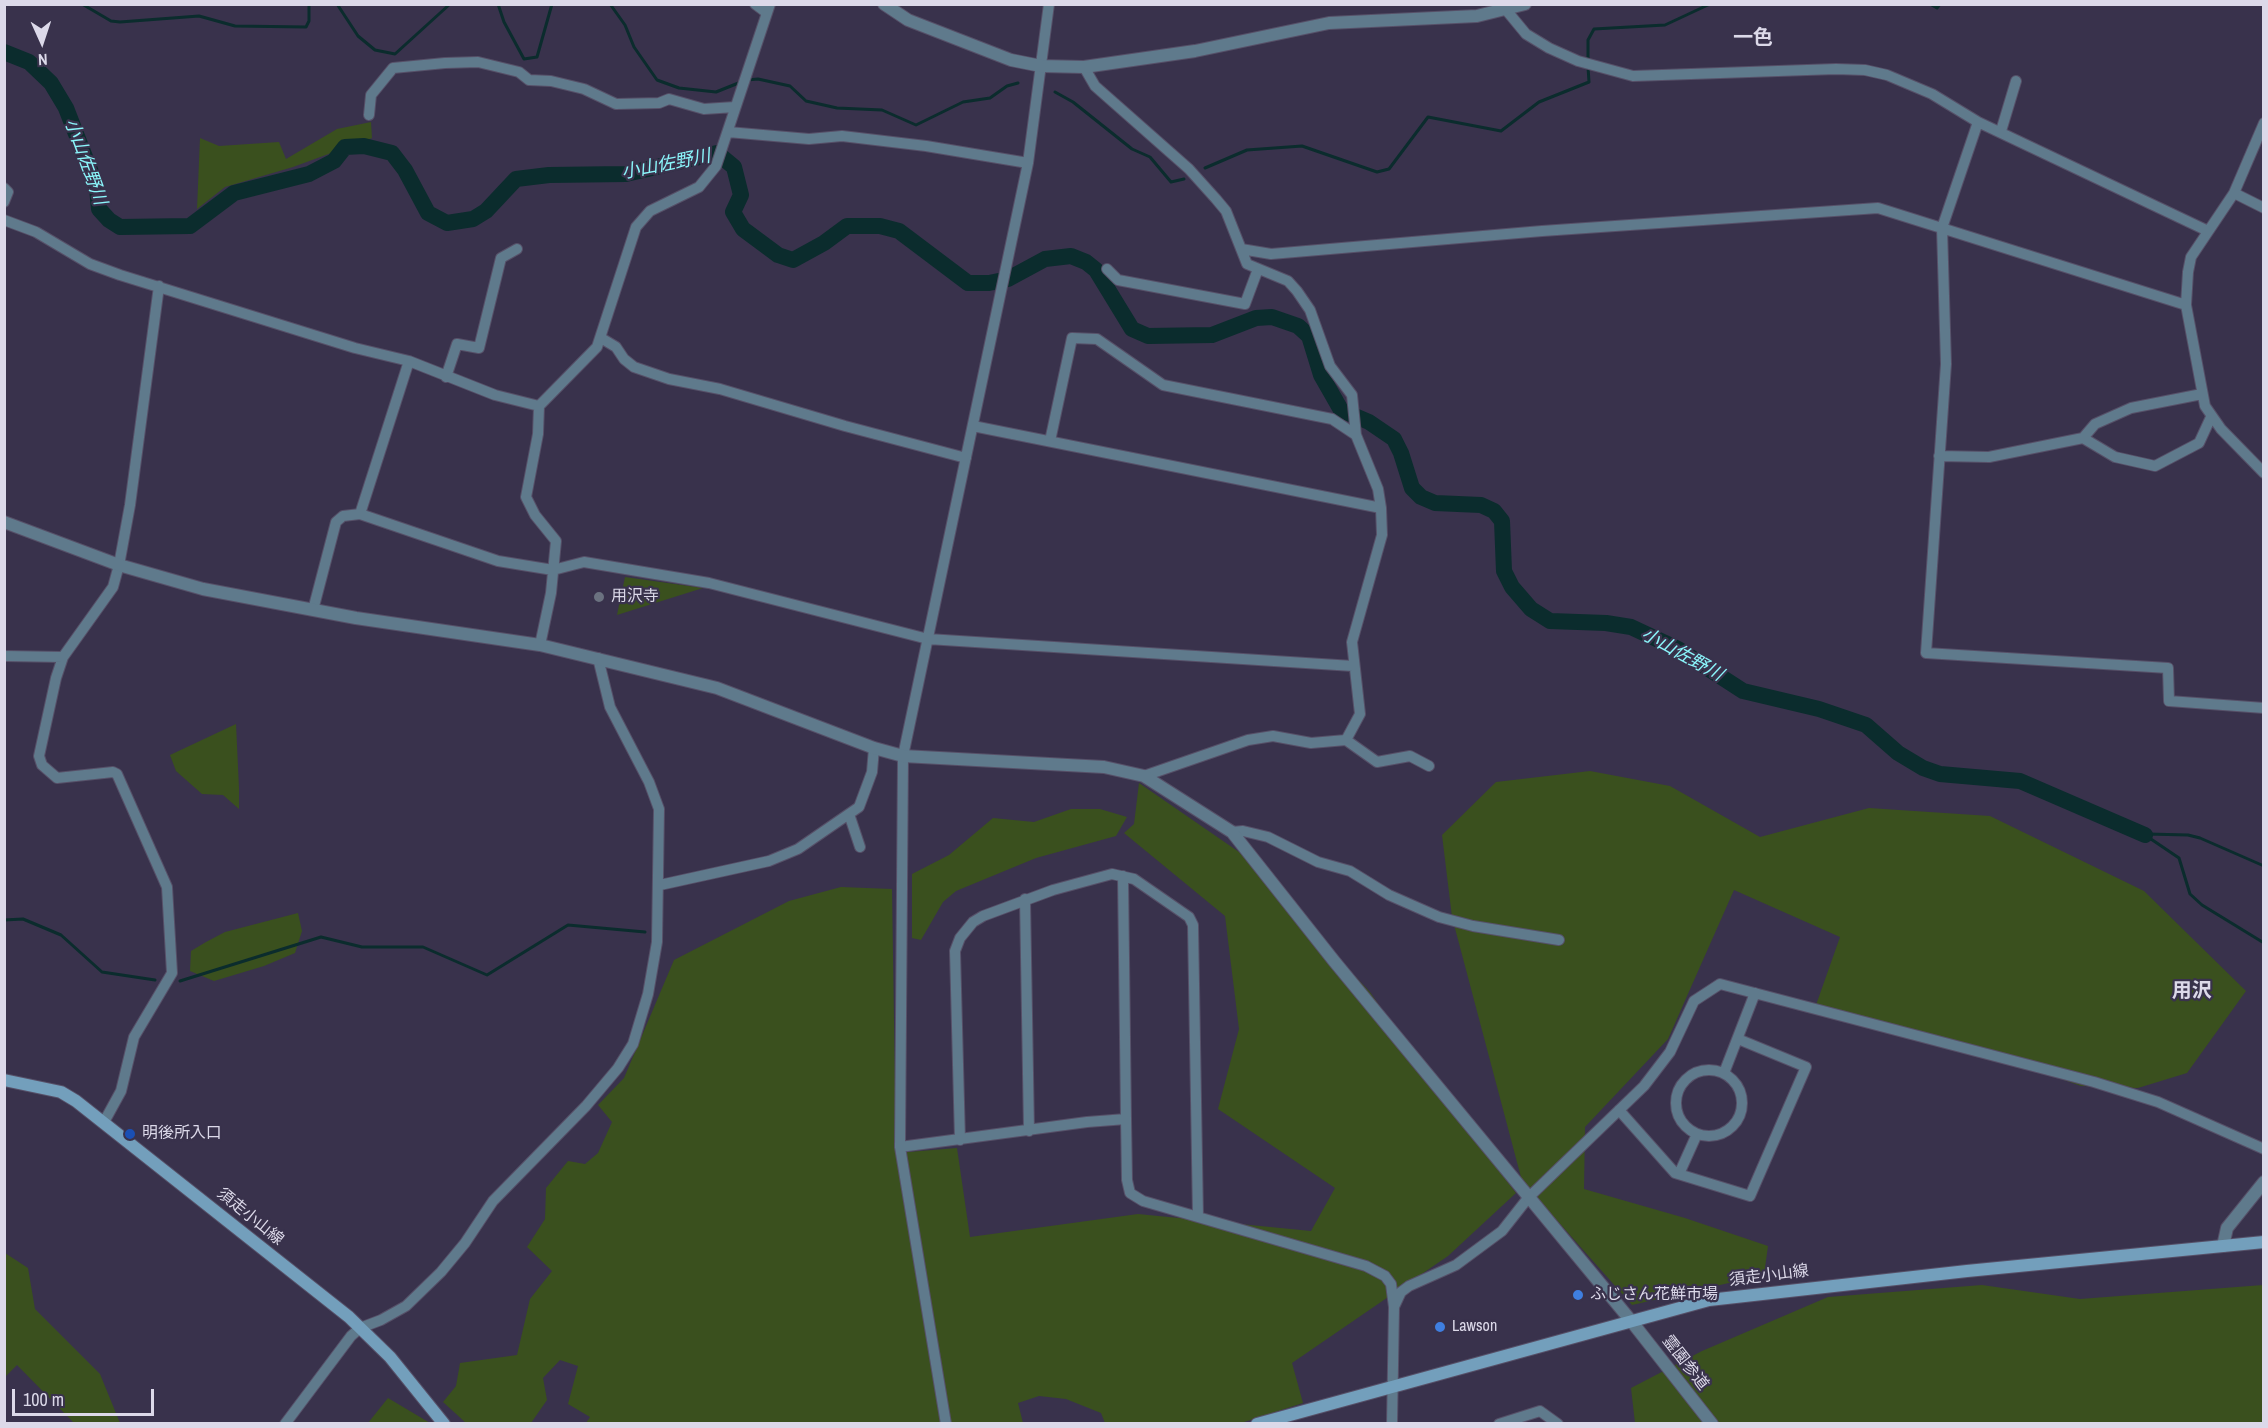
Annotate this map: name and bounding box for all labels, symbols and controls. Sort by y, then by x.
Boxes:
north arrow [12,12,72,72]
district label: 一色 [1733,27,1773,51]
text: N [38,49,48,71]
water label: 小山佐野川 [59,116,111,208]
water label: 小山佐野川 [620,146,712,184]
place label: 用沢寺 [611,587,659,607]
marker: 用沢寺 [592,590,606,604]
water label: 小山佐野川 [1637,624,1727,686]
district label: 用沢 [2172,980,2212,1004]
place label: 明後所入口 [142,1124,222,1144]
marker: 明後所入口 [123,1127,137,1141]
street label: 須走小山線 [213,1184,287,1250]
street label: 須走小山線 [1728,1262,1810,1290]
place label: ふじさん花鮮市場 [1590,1285,1718,1305]
marker: ふじさん花鮮市場 [1571,1288,1585,1302]
place label: Lawson [1452,1317,1497,1337]
marker: Lawson [1433,1320,1447,1334]
street label: 霊園参道 [1658,1332,1712,1394]
scale bar [15,1377,158,1415]
text: 100 m [23,1387,64,1412]

